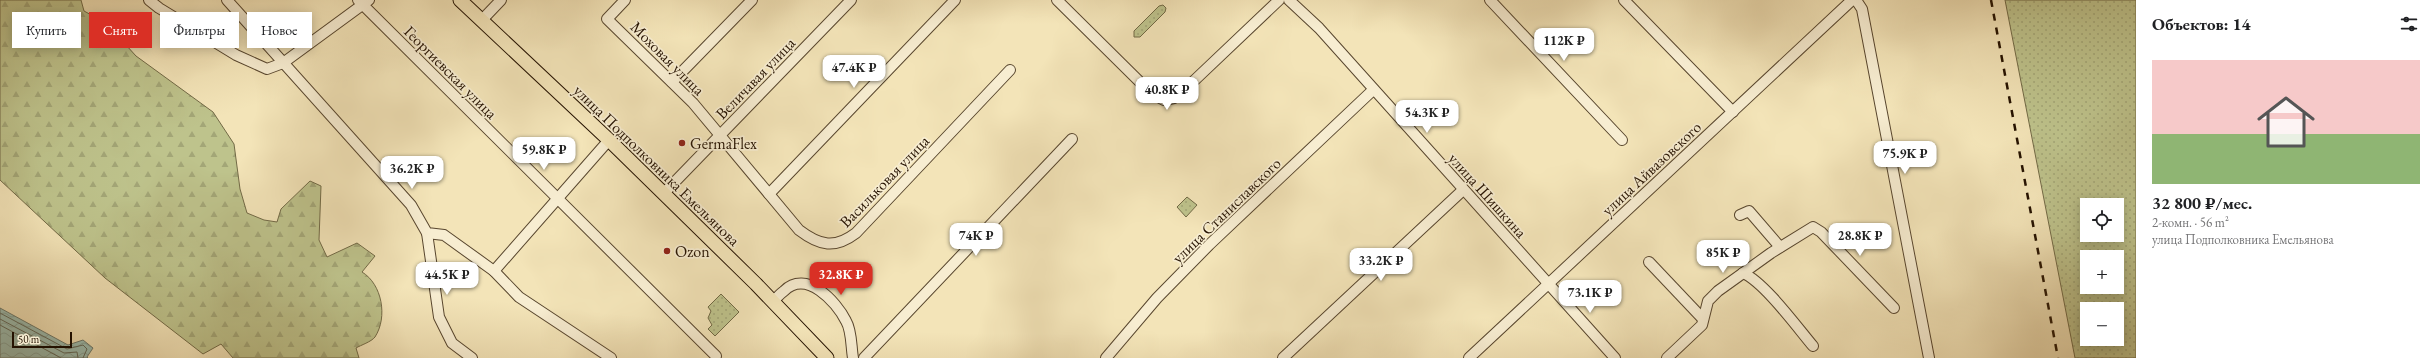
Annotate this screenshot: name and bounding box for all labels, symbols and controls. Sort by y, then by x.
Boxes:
chip: Купить [12,12,81,48]
chip: Снять [89,12,152,48]
chip: Фильтры [160,12,239,48]
chip: Новое [247,12,312,48]
text: Объектов: 14 [2152,13,2251,35]
icon: filters [2398,13,2420,35]
street label: Моховая улица [626,17,710,100]
street label: Георгиевская улица [399,21,502,124]
pin: 112K ₽ [1531,28,1597,62]
street label: Величавая улица [711,32,800,124]
text: 112K ₽ [1543,32,1585,49]
pin: 47.4K ₽ [817,55,891,89]
text: 47.4K ₽ [832,59,876,76]
pin: 40.8K ₽ [1130,77,1204,111]
street label: улица Подполковника Емельянова [569,80,745,251]
text: 40.8K ₽ [1145,81,1189,98]
icon: home [2250,86,2322,158]
pin: 54.3K ₽ [1390,100,1464,134]
text: 54.3K ₽ [1405,104,1449,121]
street label: улица Айвазовского [1597,117,1706,220]
street label: Васильковая улица [835,130,934,232]
place label: GermaFlex [690,133,757,154]
pin: 59.8K ₽ [507,137,581,171]
marker: GermaFlex [677,138,687,148]
text: 59.8K ₽ [522,141,566,158]
pin: 75.9K ₽ [1868,141,1942,175]
text: 75.9K ₽ [1883,145,1927,162]
street label: улица Шишкина [1444,148,1532,243]
street label: улица Станиславского [1167,153,1285,268]
pin: 36.2K ₽ [375,156,449,190]
text: 36.2K ₽ [390,160,434,177]
text: 32 800 ₽/мес. [2152,192,2252,214]
map controls [2080,198,2124,346]
button: locate [2080,198,2124,242]
text: 2-комн. · 56 m² [2152,214,2229,231]
pin: 74K ₽ [948,223,1004,257]
pin: 28.8K ₽ [1823,223,1897,257]
text: 74K ₽ [959,227,993,244]
text: 28.8K ₽ [1838,227,1882,244]
text: улица Подполковника Емельянова [2152,231,2334,248]
pin: 85K ₽ [1695,240,1751,274]
place label: Ozon [675,241,710,262]
text: 85K ₽ [1706,244,1740,261]
marker: Ozon [662,246,672,256]
pin: 33.2K ₽ [1344,248,1418,282]
button: + [2080,250,2124,294]
text: 33.2K ₽ [1359,252,1403,269]
pin: 44.5K ₽ [410,262,484,296]
pin: 32.8K ₽ [804,262,878,296]
text: 44.5K ₽ [425,266,469,283]
text: 32.8K ₽ [819,266,863,283]
pin: 73.1K ₽ [1553,280,1627,314]
text: 73.1K ₽ [1568,284,1612,301]
button: − [2080,302,2124,346]
scale bar [12,330,72,349]
text: 50 m [18,332,39,346]

